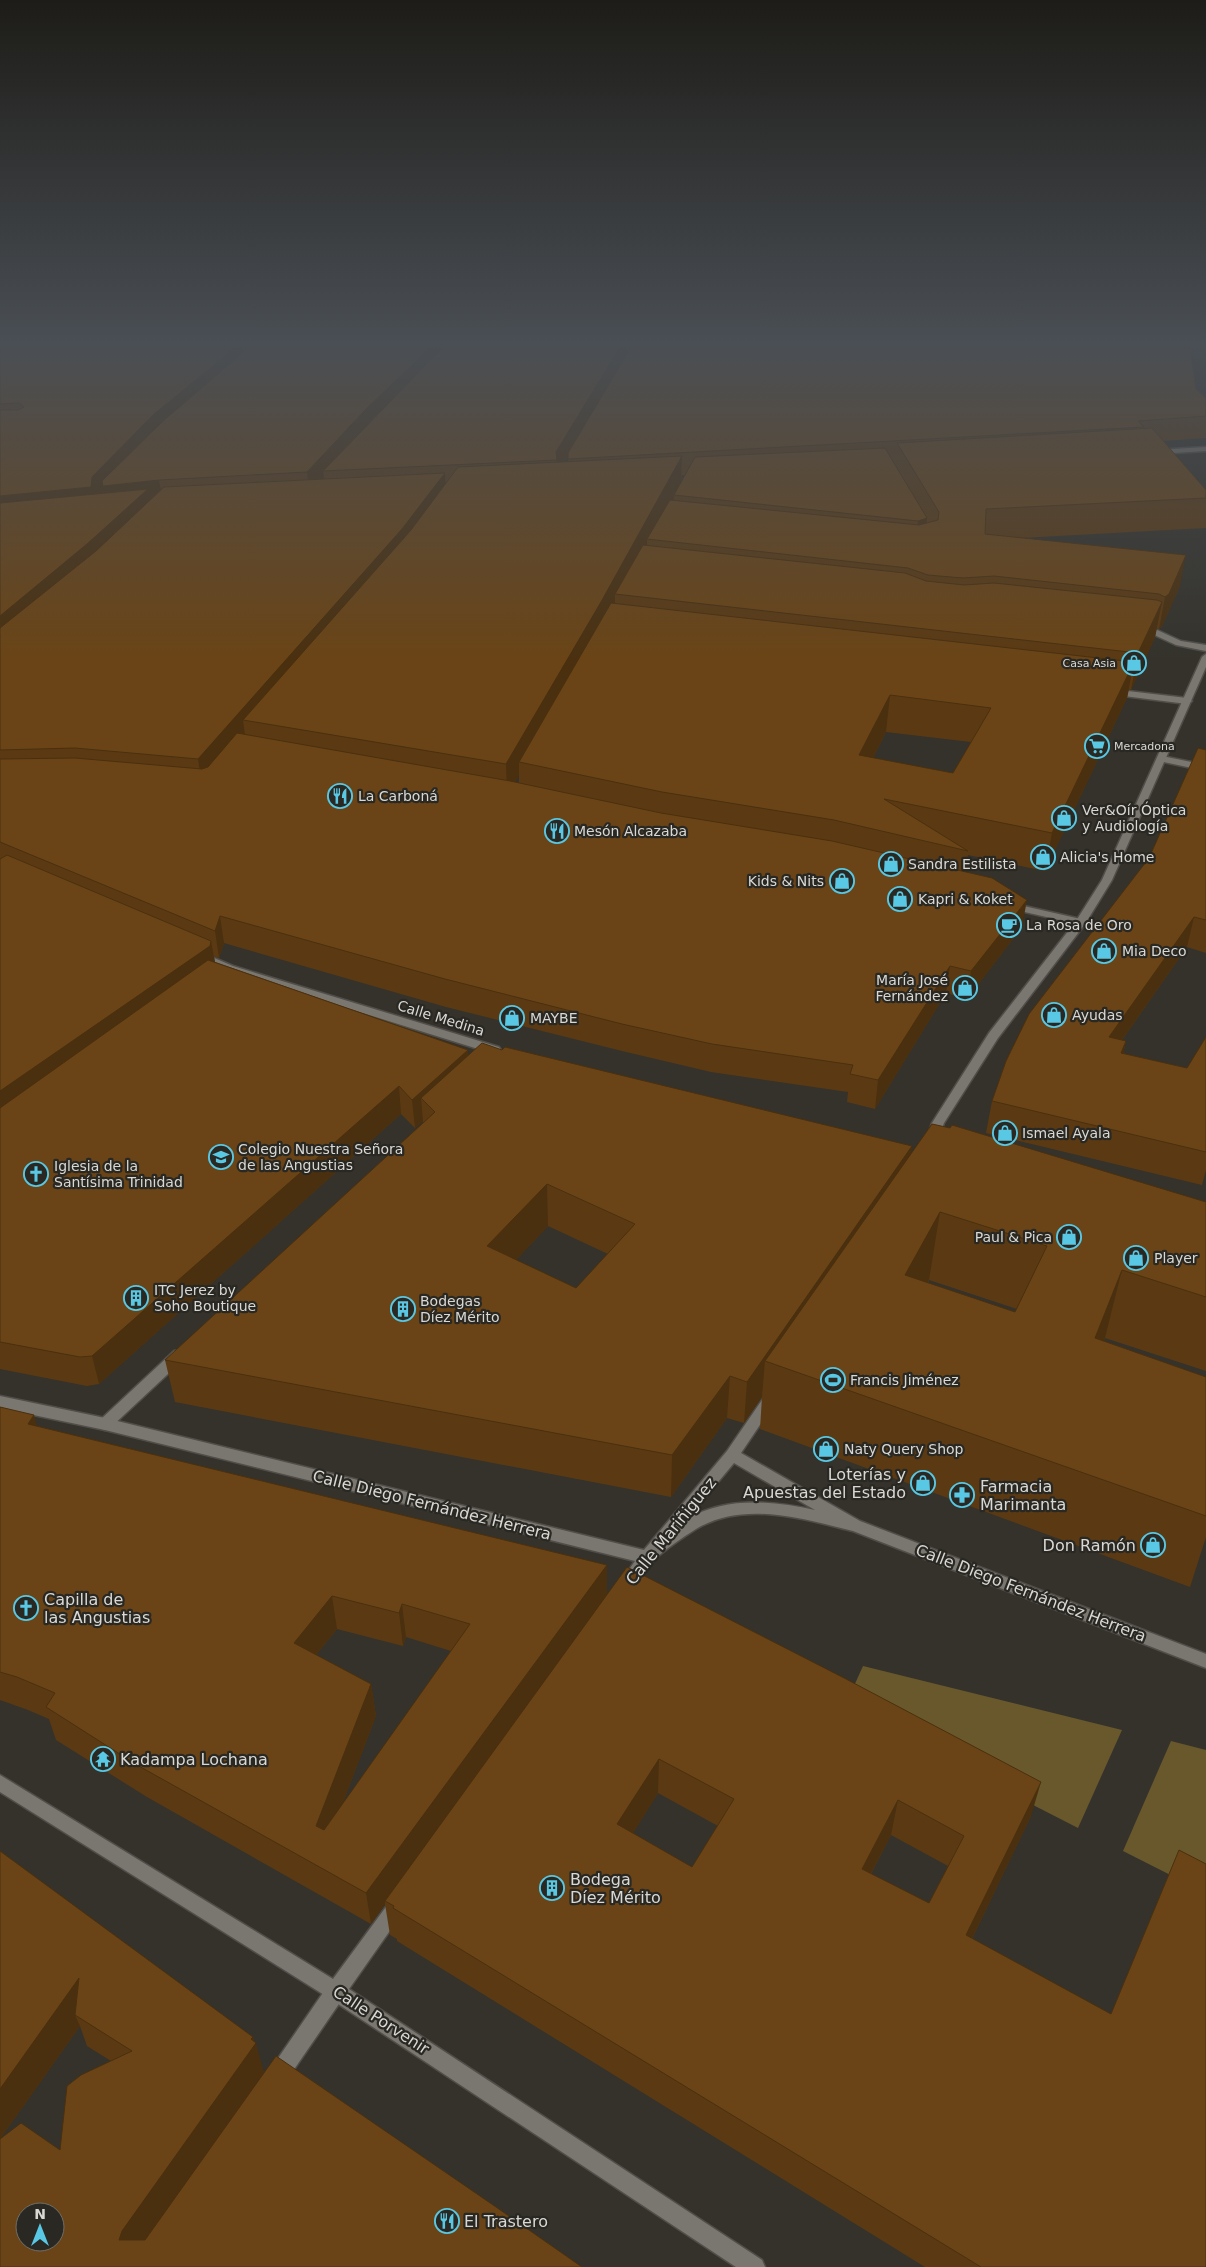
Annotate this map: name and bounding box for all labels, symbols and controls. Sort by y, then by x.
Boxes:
shop icon: Casa Asia [1121,650,1147,676]
place label: Casa Asia [1063,657,1116,670]
supermarket icon: Mercadona [1084,733,1110,759]
place label: Mercadona [1114,740,1175,753]
restaurant icon: La Carboná [327,783,353,809]
place label: La Carboná [358,788,438,804]
place label: Ver&Oír Óptica y Audiología [1082,801,1186,834]
shop icon: Ver&Oír Óptica y Audiología [1051,805,1077,831]
restaurant icon: Mesón Alcazaba [544,818,570,844]
place label: Mesón Alcazaba [574,823,687,839]
shop icon: Alicia's Home [1030,844,1056,870]
place label: Alicia's Home [1060,849,1154,865]
shop icon: Sandra Estilista [878,851,904,877]
place label: Sandra Estilista [908,856,1017,872]
shop icon: Kids & Nits [829,868,855,894]
place label: Kids & Nits [748,873,824,889]
shop icon: Kapri & Koket [887,886,913,912]
place label: Kapri & Koket [918,891,1013,907]
cafe icon: La Rosa de Oro [996,912,1022,938]
place label: La Rosa de Oro [1026,917,1132,933]
shop icon: Mia Deco [1091,938,1117,964]
place label: Mia Deco [1122,943,1187,959]
place label: María José Fernández [875,972,948,1004]
shop icon: María José Fernández [952,975,978,1001]
street label: Calle Medina [396,997,486,1039]
shop icon: Ayudas [1041,1002,1067,1028]
shop icon: MAYBE [499,1005,525,1031]
place label: Ayudas [1072,1007,1123,1023]
place label: MAYBE [530,1010,578,1026]
shop icon: Ismael Ayala [992,1120,1018,1146]
place label: Ismael Ayala [1022,1125,1111,1141]
place label: Colegio Nuestra Señora de las Angustias [238,1141,403,1173]
school or university icon: Colegio Nuestra Señora de las Angustias [208,1144,234,1170]
place label: Iglesia de la Santísima Trinidad [54,1158,183,1190]
church icon: Iglesia de la Santísima Trinidad [23,1161,49,1187]
shop icon: Paul & Pica [1056,1224,1082,1250]
place label: Paul & Pica [975,1229,1052,1245]
shop icon: Player [1123,1245,1149,1271]
place label: Player [1154,1250,1198,1266]
place label: ITC Jerez by Soho Boutique [154,1282,256,1314]
building icon: ITC Jerez by Soho Boutique [123,1285,149,1311]
place label: Bodegas Díez Mérito [420,1293,499,1325]
building icon: Bodegas Díez Mérito [390,1296,416,1322]
sports icon: Francis Jiménez [820,1367,846,1393]
place label: Francis Jiménez [850,1372,959,1388]
shop icon: Naty Query Shop [813,1436,839,1462]
place label: Naty Query Shop [844,1441,964,1457]
place label: Loterías y Apuestas del Estado [743,1465,906,1502]
street label: Calle Diego Fernández Herrera [311,1466,553,1544]
shop icon: Loterías y Apuestas del Estado [910,1470,936,1496]
street label: Calle Mariñiguez [622,1474,720,1588]
place label: Farmacia Marimanta [980,1477,1066,1514]
pharmacy icon: Farmacia Marimanta [949,1482,975,1508]
shop icon: Don Ramón [1140,1532,1166,1558]
place label: Don Ramón [1043,1536,1136,1555]
street label: Calle Diego Fernández Herrera [913,1540,1149,1646]
place label: Capilla de las Angustias [44,1590,150,1627]
church icon: Capilla de las Angustias [13,1595,39,1621]
temple icon: Kadampa Lochana [90,1746,116,1772]
place label: Kadampa Lochana [120,1750,268,1769]
place label: Bodega Díez Mérito [570,1870,661,1907]
building icon: Bodega Díez Mérito [539,1875,565,1901]
street label: Calle Porvenir [329,1982,433,2058]
north arrow [15,2202,65,2252]
text: N [34,2206,46,2222]
restaurant icon: El Trastero [434,2208,460,2234]
place label: El Trastero [464,2212,548,2231]

